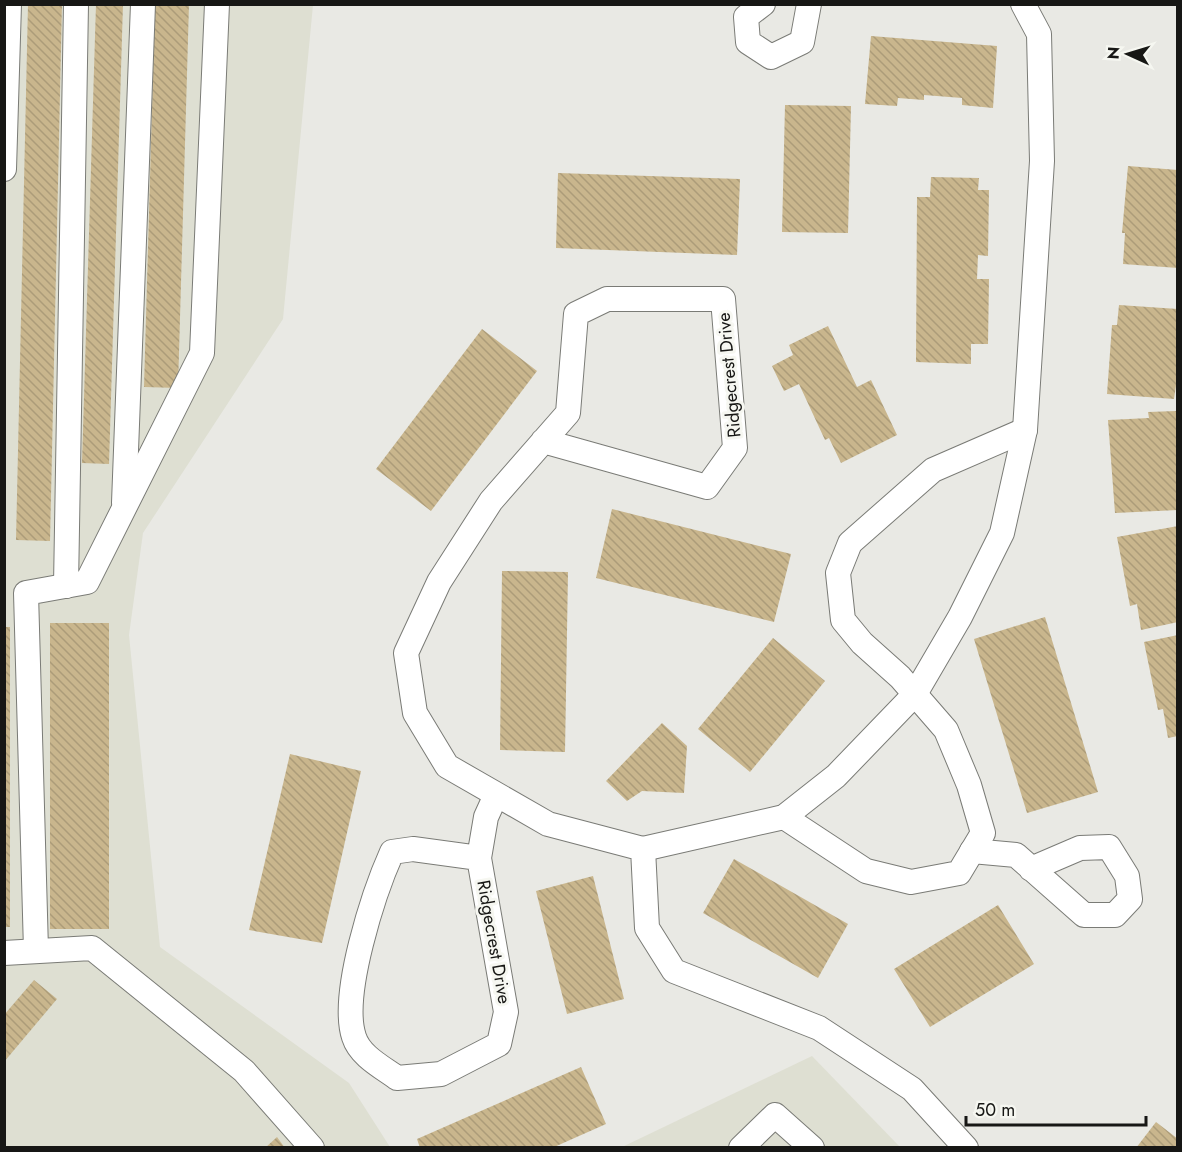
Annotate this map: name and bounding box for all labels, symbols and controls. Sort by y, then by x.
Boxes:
north arrow [1098,24,1158,84]
text: N [1102,46,1125,60]
street label: Ridgecrest Drive [711,311,747,439]
street label: Ridgecrest Drive [470,878,518,1006]
scale bar [966,1089,1146,1127]
text: 50 m [975,1097,1015,1123]

